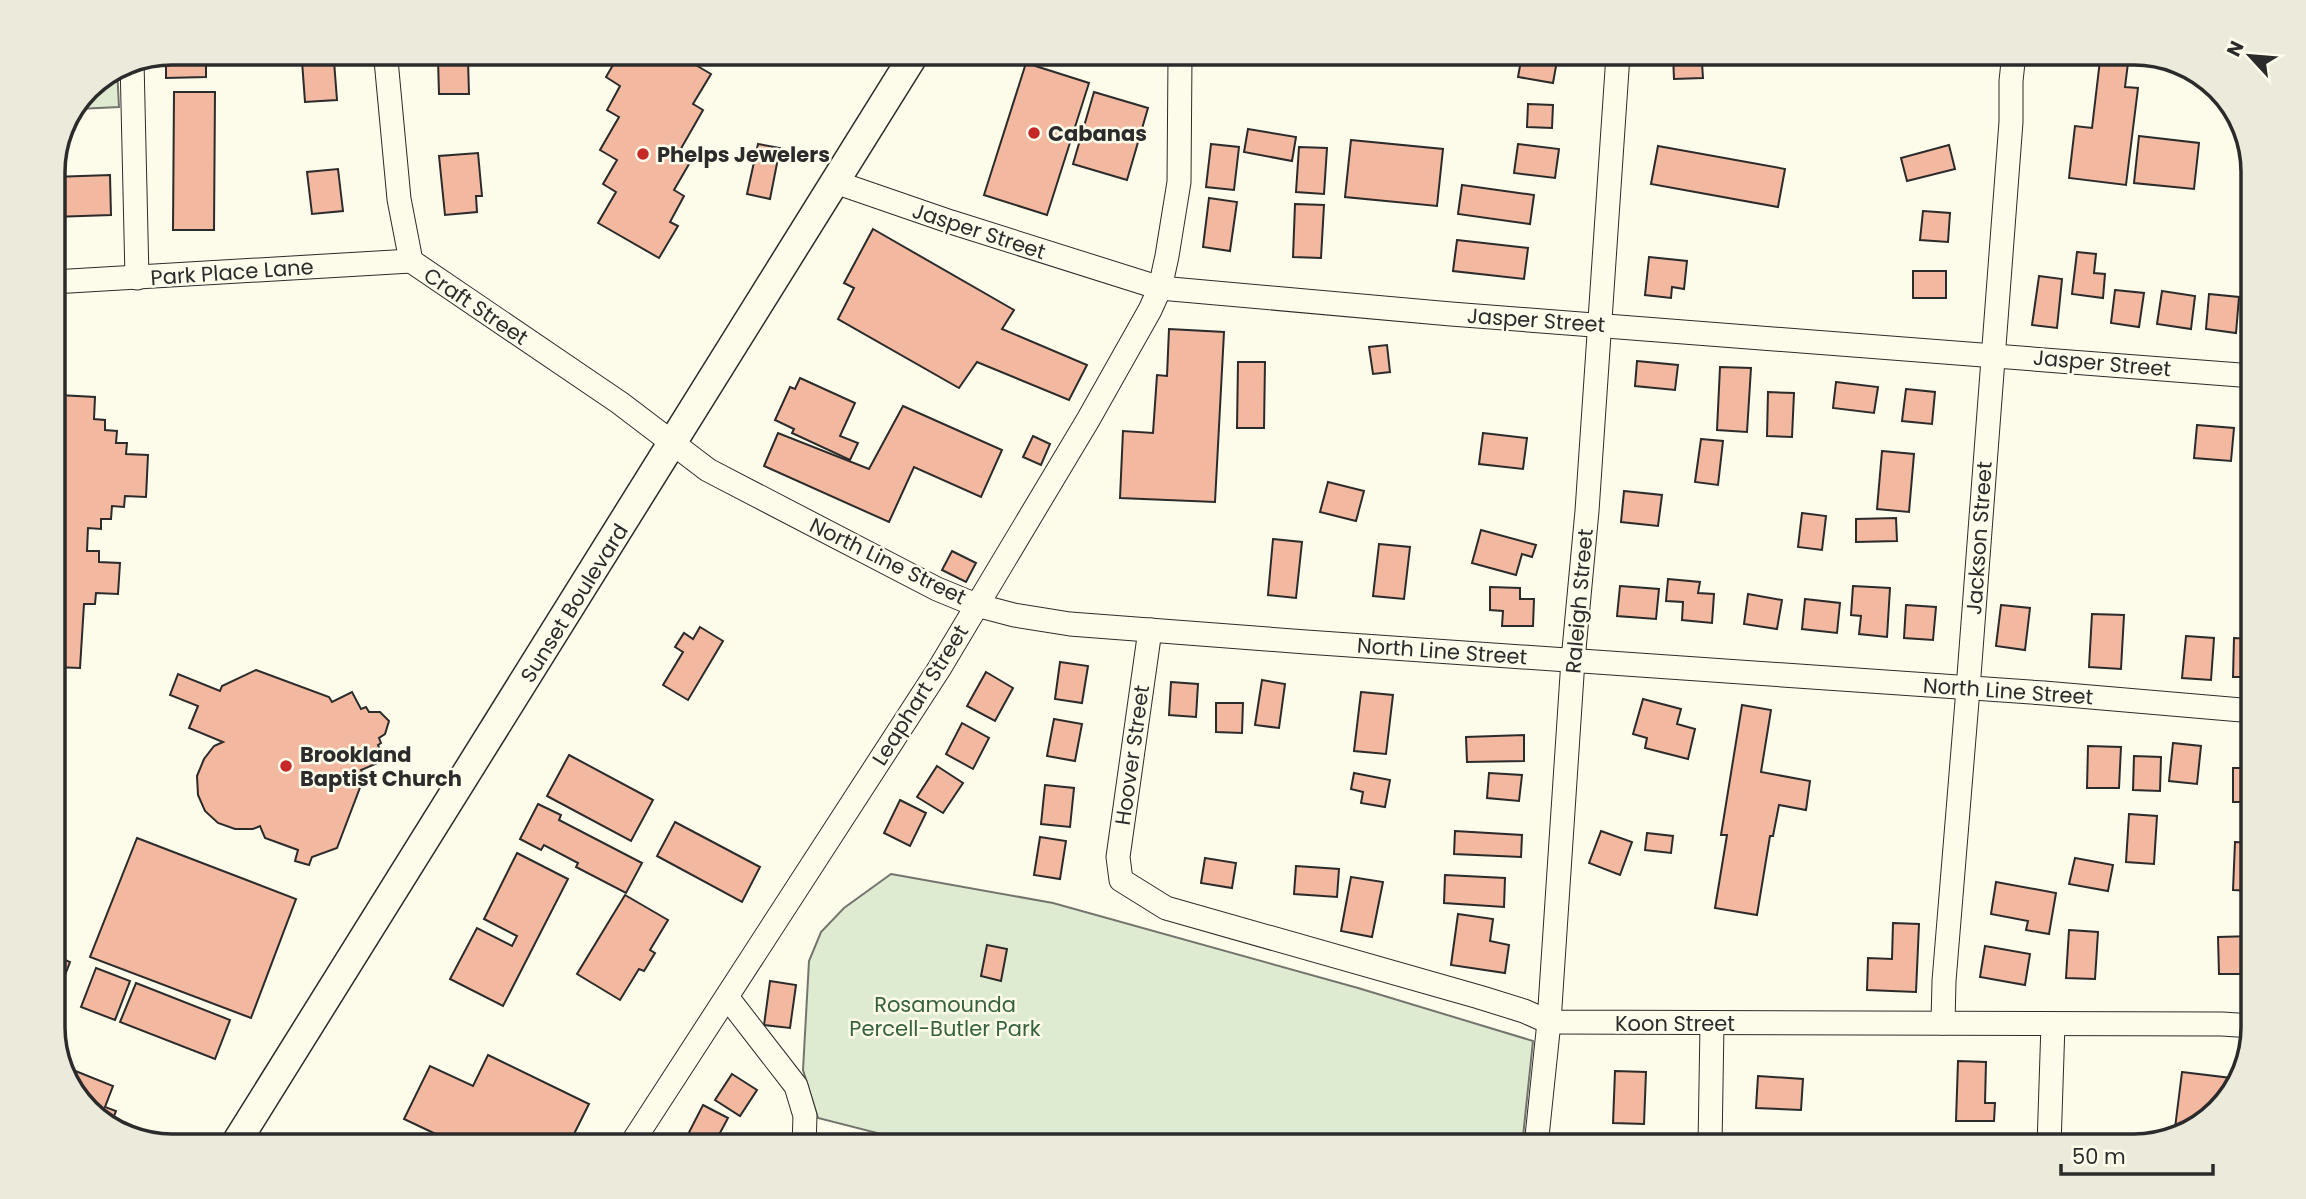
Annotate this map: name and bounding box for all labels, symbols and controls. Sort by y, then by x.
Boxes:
north arrow [2215,21,2285,91]
text: N [2220,36,2250,61]
place label: Cabanas [1048,119,1147,148]
marker: Cabanas [1026,125,1042,141]
place label: Phelps Jewelers [657,140,830,169]
marker: Phelps Jewelers [635,146,651,162]
street label: Jasper Street [909,196,1049,266]
street label: Park Place Lane [150,252,314,292]
street label: Craft Street [418,260,534,352]
street label: Jasper Street [1466,301,1606,339]
street label: Jasper Street [2032,343,2172,383]
street label: Jackson Street [1959,460,1999,616]
street label: North Line Street [805,511,971,611]
street label: Sunset Boulevard [513,518,635,688]
street label: Raleigh Street [1558,527,1600,675]
street label: Leaphart Street [865,619,975,771]
street label: North Line Street [1356,631,1528,671]
street label: North Line Street [1922,671,2094,711]
street label: Hoover Street [1108,683,1156,827]
place label: Brookland Baptist Church [300,740,462,793]
marker: Brookland Baptist Church [278,758,294,774]
park label: Rosamounda Percell-Butler Park [849,990,1041,1043]
street label: Koon Street [1615,1009,1735,1038]
scale bar [2061,1132,2213,1176]
text: 50 m [2072,1142,2126,1171]

